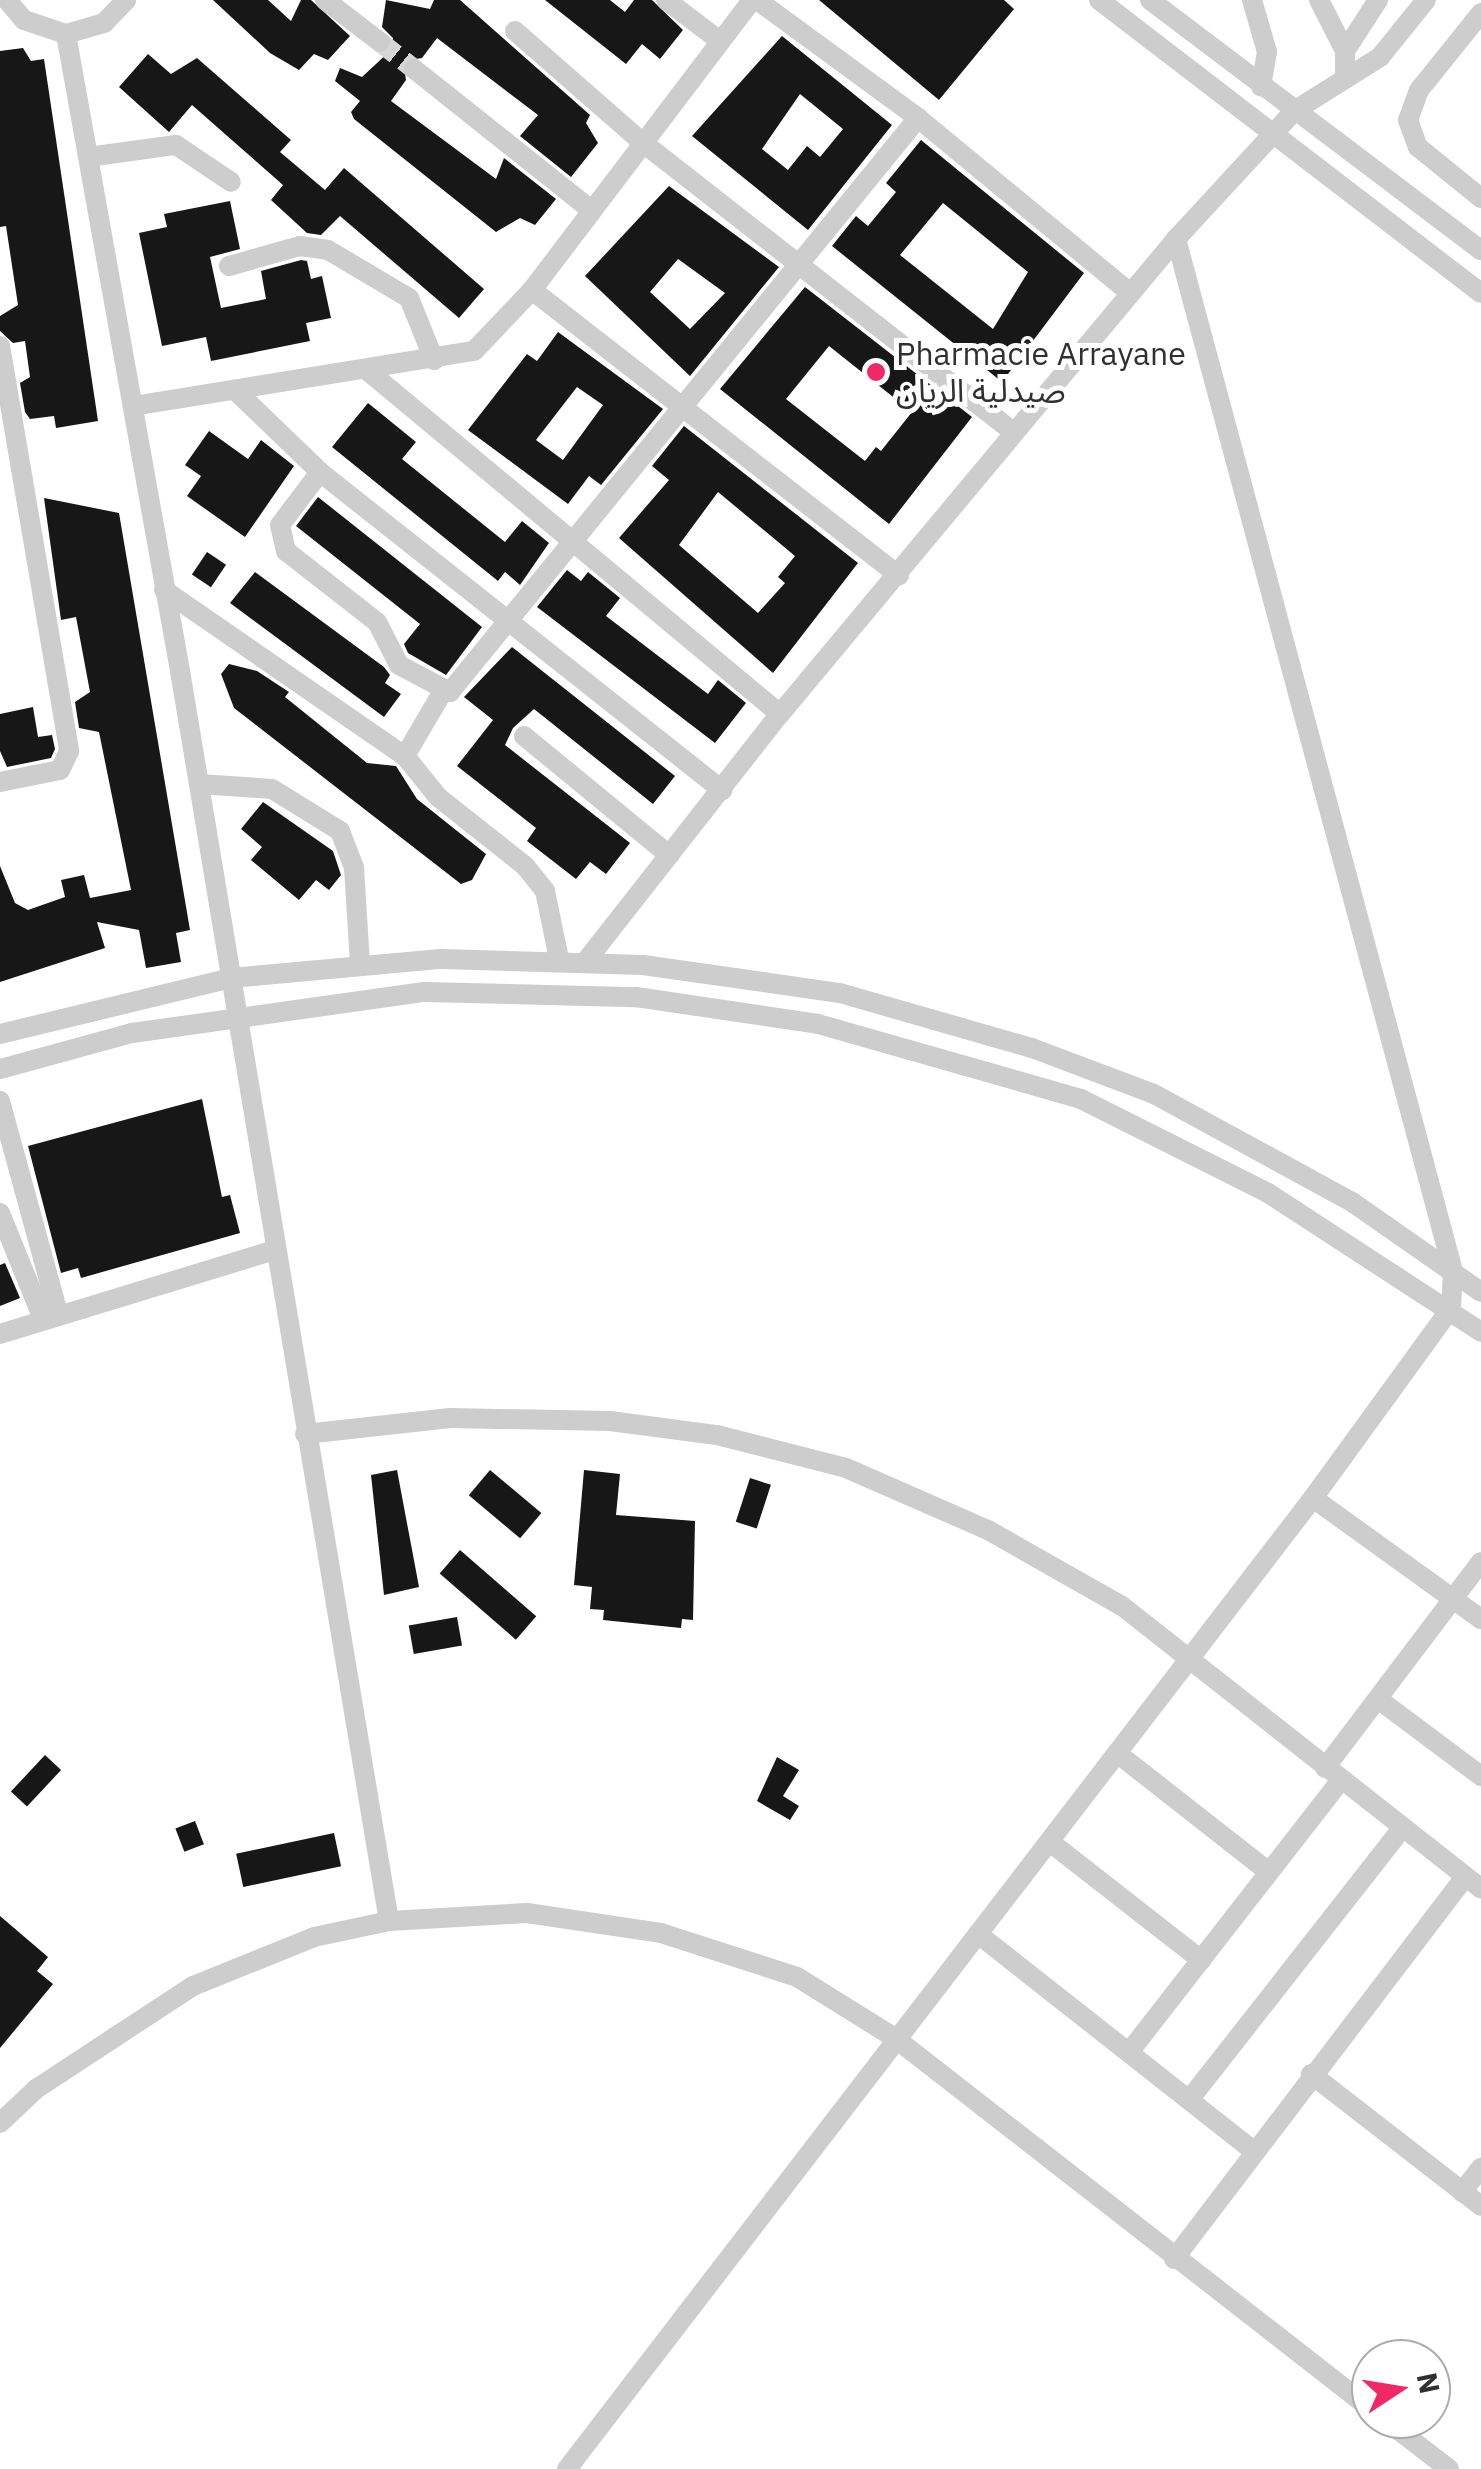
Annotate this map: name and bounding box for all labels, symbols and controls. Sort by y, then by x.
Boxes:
place label: Pharmacie Arrayane صيدلية الريان [896,335,1186,410]
marker: Pharmacie Arrayane صيدلية الريان [865,361,887,383]
north arrow [1351,2339,1451,2439]
text: N [1409,2369,1449,2397]

